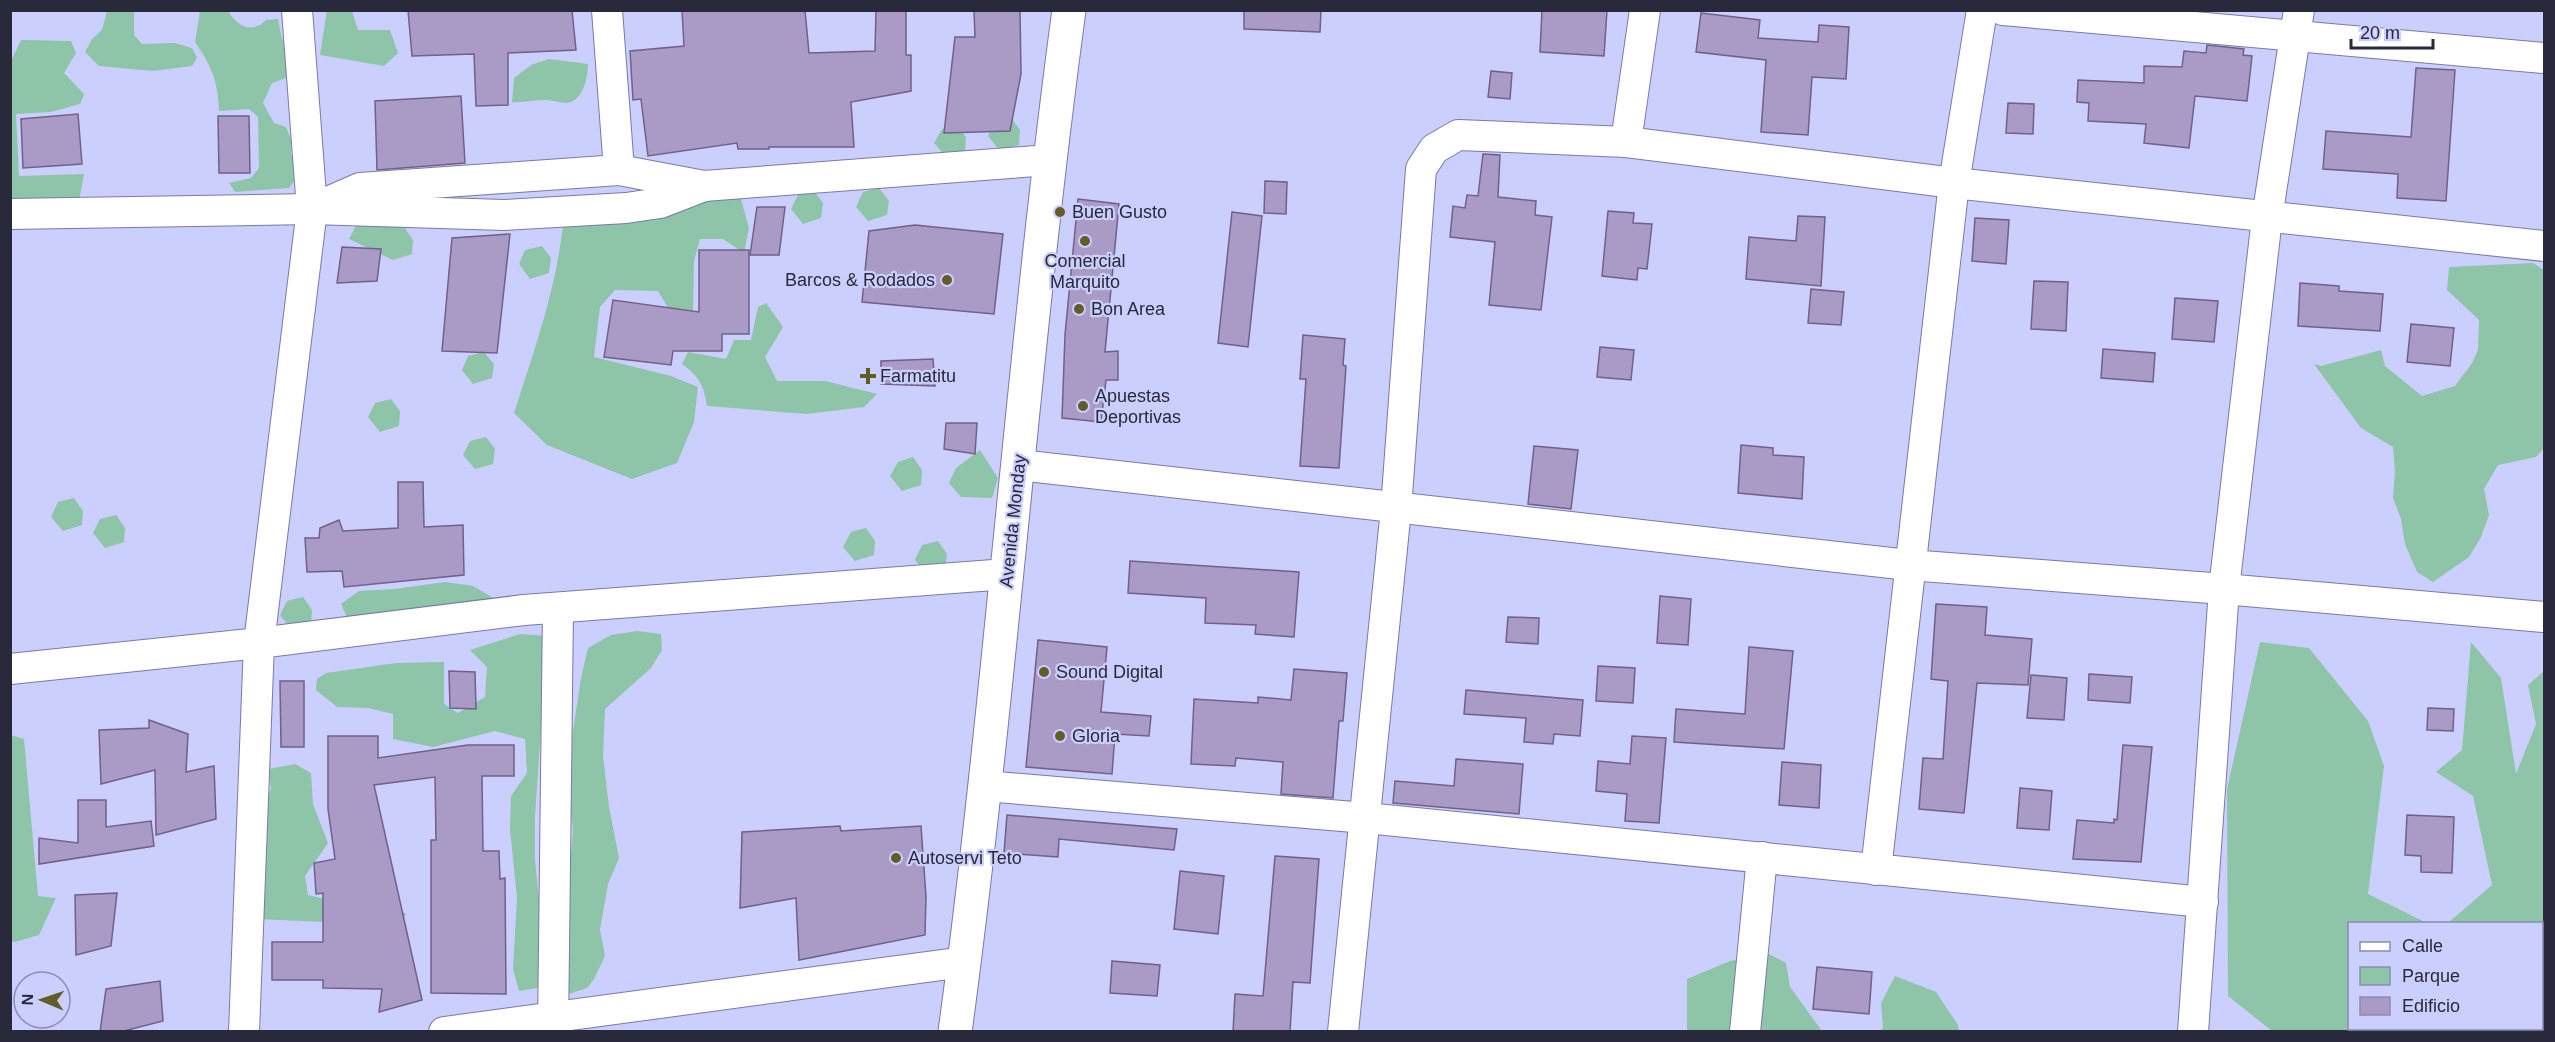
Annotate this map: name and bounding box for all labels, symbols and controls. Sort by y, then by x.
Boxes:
scale bar [2351,12,2434,50]
text: 20 m [2360,23,2400,43]
place label: Buen Gusto [1072,202,1167,222]
marker: Buen Gusto [1053,205,1067,219]
marker: Comercial Marquito [1078,234,1092,248]
place label: Comercial Marquito [1044,251,1126,292]
place label: Barcos & Rodados [785,270,935,290]
marker: Barcos & Rodados [940,273,954,287]
place label: Bon Area [1091,299,1166,319]
marker: Bon Area [1072,302,1086,316]
place label: Farmatitu [880,366,956,386]
marker: Farmatitu [861,369,875,383]
place label: Apuestas Deportivas [1095,386,1181,427]
marker: Apuestas Deportivas [1076,399,1090,413]
street label: Avenida Monday [996,453,1030,589]
place label: Sound Digital [1056,662,1163,682]
marker: Sound Digital [1037,665,1051,679]
place label: Gloria [1072,726,1121,746]
marker: Gloria [1053,729,1067,743]
place label: Autoservi Teto [908,848,1022,868]
marker: Autoservi Teto [889,851,903,865]
legend [2348,922,2543,1030]
text: Calle [2402,936,2443,956]
text: Parque [2402,966,2460,986]
north arrow [12,970,72,1030]
text: N [19,993,36,1006]
text: Edificio [2402,996,2460,1016]

